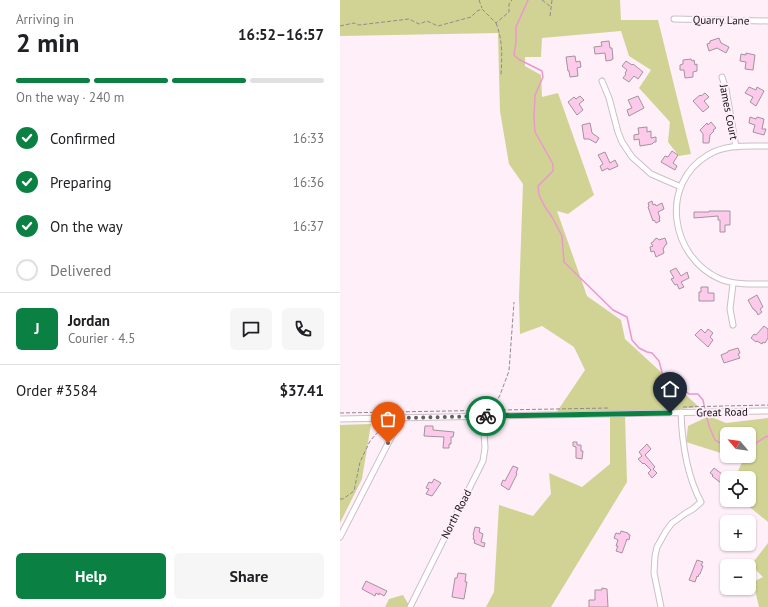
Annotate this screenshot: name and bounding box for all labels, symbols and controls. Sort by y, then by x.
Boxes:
text: Arriving in [16,11,74,28]
street label: Quarry Lane [693,13,750,27]
text: 16:52–16:57 [238,25,324,44]
text: 2 min [16,26,79,59]
street label: James Court [717,82,741,141]
text: On the way · 240 m [16,89,124,106]
icon: check [16,127,38,149]
text: Confirmed [50,129,115,148]
text: 16:33 [293,130,324,147]
icon: check [16,171,38,193]
text: Preparing [50,173,112,192]
text: 16:36 [293,174,324,191]
icon: check [16,215,38,237]
text: On the way [50,217,123,236]
text: 16:37 [293,218,324,235]
text: Delivered [50,261,111,280]
button: chat [230,308,272,350]
button: phone [282,308,324,350]
text: Jordan [68,311,110,330]
text: J [34,319,40,338]
text: Courier · 4.5 [68,330,135,347]
pin [653,372,687,413]
icon: home [659,378,681,400]
text: Order #3584 [16,381,97,400]
text: $37.41 [280,381,324,400]
courier [466,396,506,436]
pin [371,402,405,443]
icon: bike [475,405,497,427]
street label: Great Road [696,405,748,419]
icon: bag [377,408,399,430]
north arrow [720,427,756,463]
map controls [720,427,756,595]
button: locate [720,471,756,507]
street label: North Road [438,487,474,541]
button: + [720,515,756,551]
button: Help [16,553,166,599]
button: Share [174,553,324,599]
button: − [720,559,756,595]

